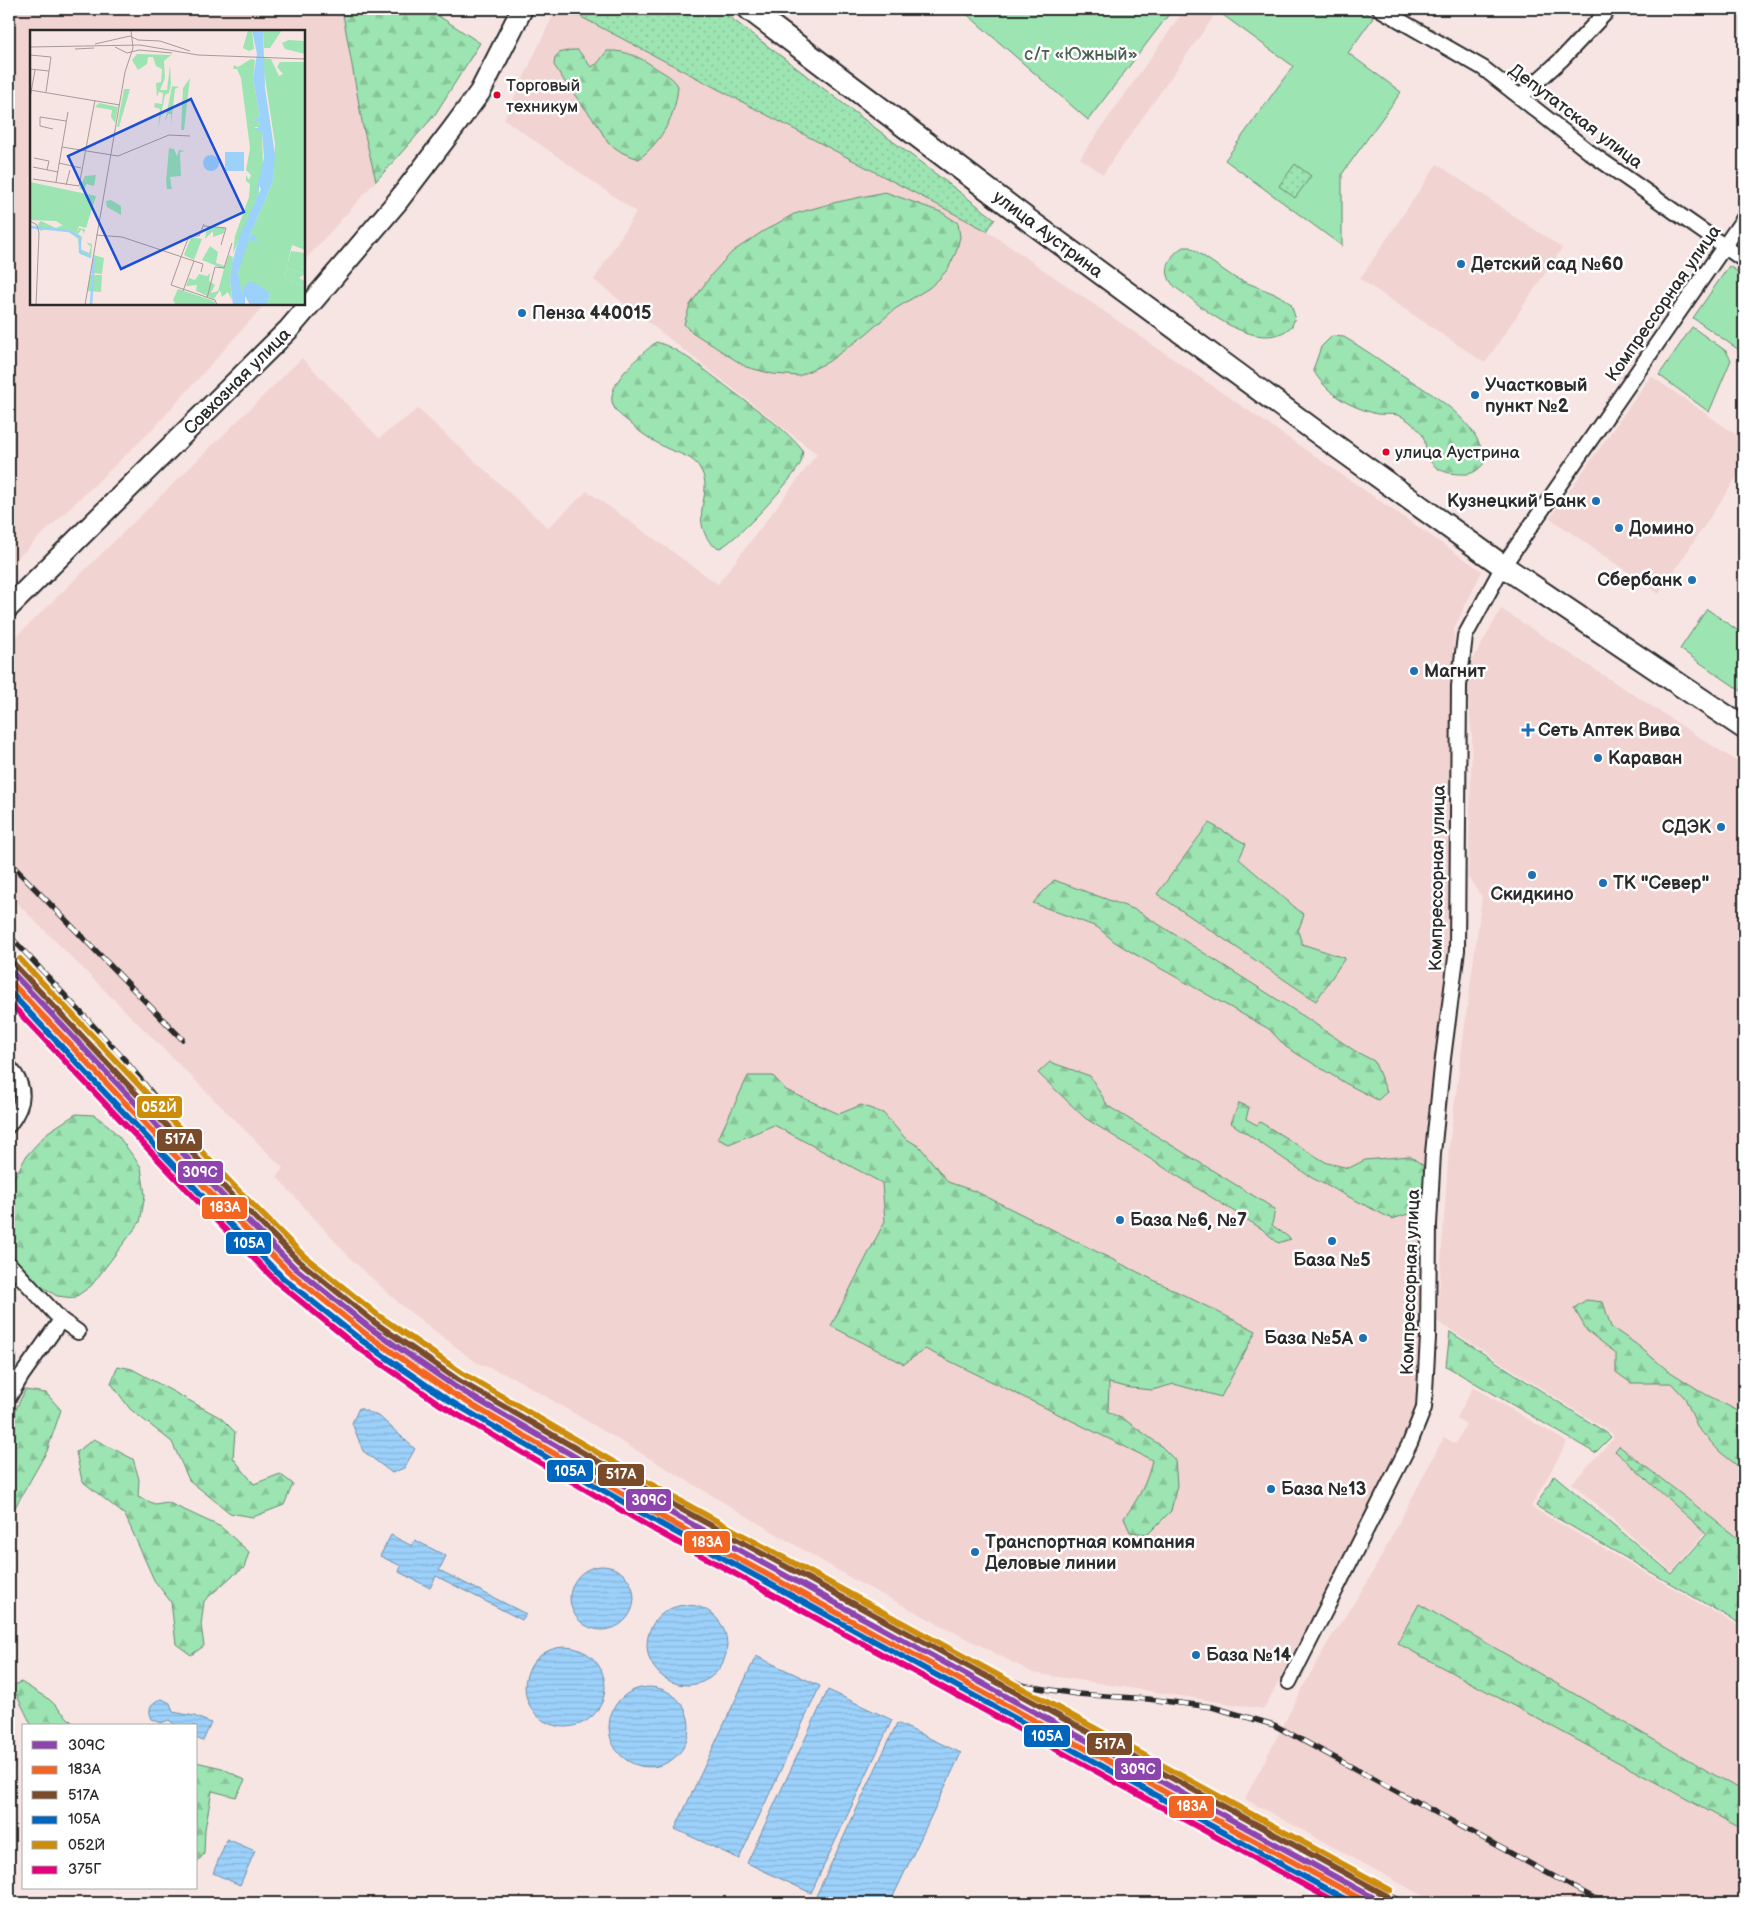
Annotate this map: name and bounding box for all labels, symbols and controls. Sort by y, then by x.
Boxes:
inset map [30,30,305,305]
park label: с/т «Южный» [1024,44,1138,65]
street label: Депутатская улица [1505,59,1647,174]
place label: Торговый техникум [506,76,580,117]
marker: Торговый техникум [492,90,502,100]
street label: улица Аустрина [989,186,1107,283]
street label: Компрессорная улица [1601,221,1726,386]
place label: Детский сад №60 [1471,254,1623,275]
marker: Детский сад №60 [1455,258,1467,270]
place label: Пенза 440015 [532,303,651,324]
marker: Пенза 440015 [516,307,528,319]
street label: Совхозная улица [180,323,295,439]
place label: Участковый пункт №2 [1485,375,1587,417]
marker: Участковый пункт №2 [1469,389,1481,401]
place label: улица Аустрина [1395,443,1520,463]
marker: улица Аустрина [1381,447,1391,457]
place label: Кузнецкий Банк [1447,491,1586,512]
marker: Кузнецкий Банк [1590,495,1602,507]
place label: Домино [1629,518,1694,539]
marker: Домино [1613,522,1625,534]
place label: Сбербанк [1597,570,1682,591]
marker: Сбербанк [1686,574,1698,586]
place label: Магнит [1424,661,1486,682]
marker: Магнит [1408,665,1420,677]
place label: Сеть Аптек Вива [1538,720,1681,741]
marker: Сеть Аптек Вива [1522,724,1534,736]
place label: Караван [1608,748,1682,769]
marker: Караван [1592,752,1604,764]
street label: Компрессорная улица [1425,784,1450,971]
place label: СДЭК [1662,817,1712,838]
marker: СДЭК [1715,821,1727,833]
marker: Скидкино [1526,869,1538,881]
place label: ТК "Север" [1613,873,1709,894]
marker: ТК "Север" [1597,877,1609,889]
place label: Скидкино [1490,884,1574,905]
line badge: 052Й [136,1095,183,1119]
text: 052Й [141,1097,177,1116]
line badge: 517А [156,1128,203,1152]
text: 517А [165,1131,195,1148]
line badge: 309С [177,1160,224,1184]
text: 309С [183,1164,218,1181]
street label: Компрессорная улица [1397,1188,1424,1375]
line badge: 183А [201,1196,248,1220]
text: 183А [209,1199,241,1216]
place label: База №6, №7 [1130,1210,1247,1231]
marker: База №6, №7 [1114,1214,1126,1226]
line badge: 105А [225,1231,272,1255]
text: 105А [233,1235,265,1252]
marker: База №5 [1326,1235,1338,1247]
place label: База №5 [1293,1250,1371,1271]
place label: База №5А [1264,1328,1354,1349]
marker: База №5А [1357,1332,1369,1344]
line badge: 105А [546,1459,594,1483]
text: 105А [554,1463,586,1480]
line badge: 517А [597,1463,645,1487]
text: 517А [606,1466,636,1483]
place label: База №13 [1281,1479,1366,1500]
marker: База №13 [1265,1483,1277,1495]
line badge: 309С [625,1488,672,1512]
text: 309С [632,1492,667,1509]
line badge: 183А [683,1530,731,1554]
place label: Транспортная компания Деловые линии [985,1532,1195,1574]
text: 183А [691,1534,723,1551]
marker: Транспортная компания Деловые линии [969,1546,981,1558]
place label: База №14 [1206,1645,1292,1666]
marker: База №14 [1190,1649,1202,1661]
legend [22,1724,198,1890]
line badge: 105А [1023,1724,1071,1748]
text: 105А [1031,1728,1063,1745]
line badge: 517А [1086,1732,1133,1756]
text: 309С [68,1736,105,1755]
text: 517А [1095,1736,1125,1753]
line badge: 309С [1114,1757,1162,1781]
text: 183А [68,1760,102,1779]
text: 309С [1121,1761,1156,1778]
text: 517А [68,1786,100,1805]
line badge: 183А [1168,1795,1215,1819]
text: 183А [1176,1798,1208,1815]
text: 105А [68,1810,101,1829]
text: 052Й [68,1836,105,1855]
text: 375Г [68,1860,102,1879]

